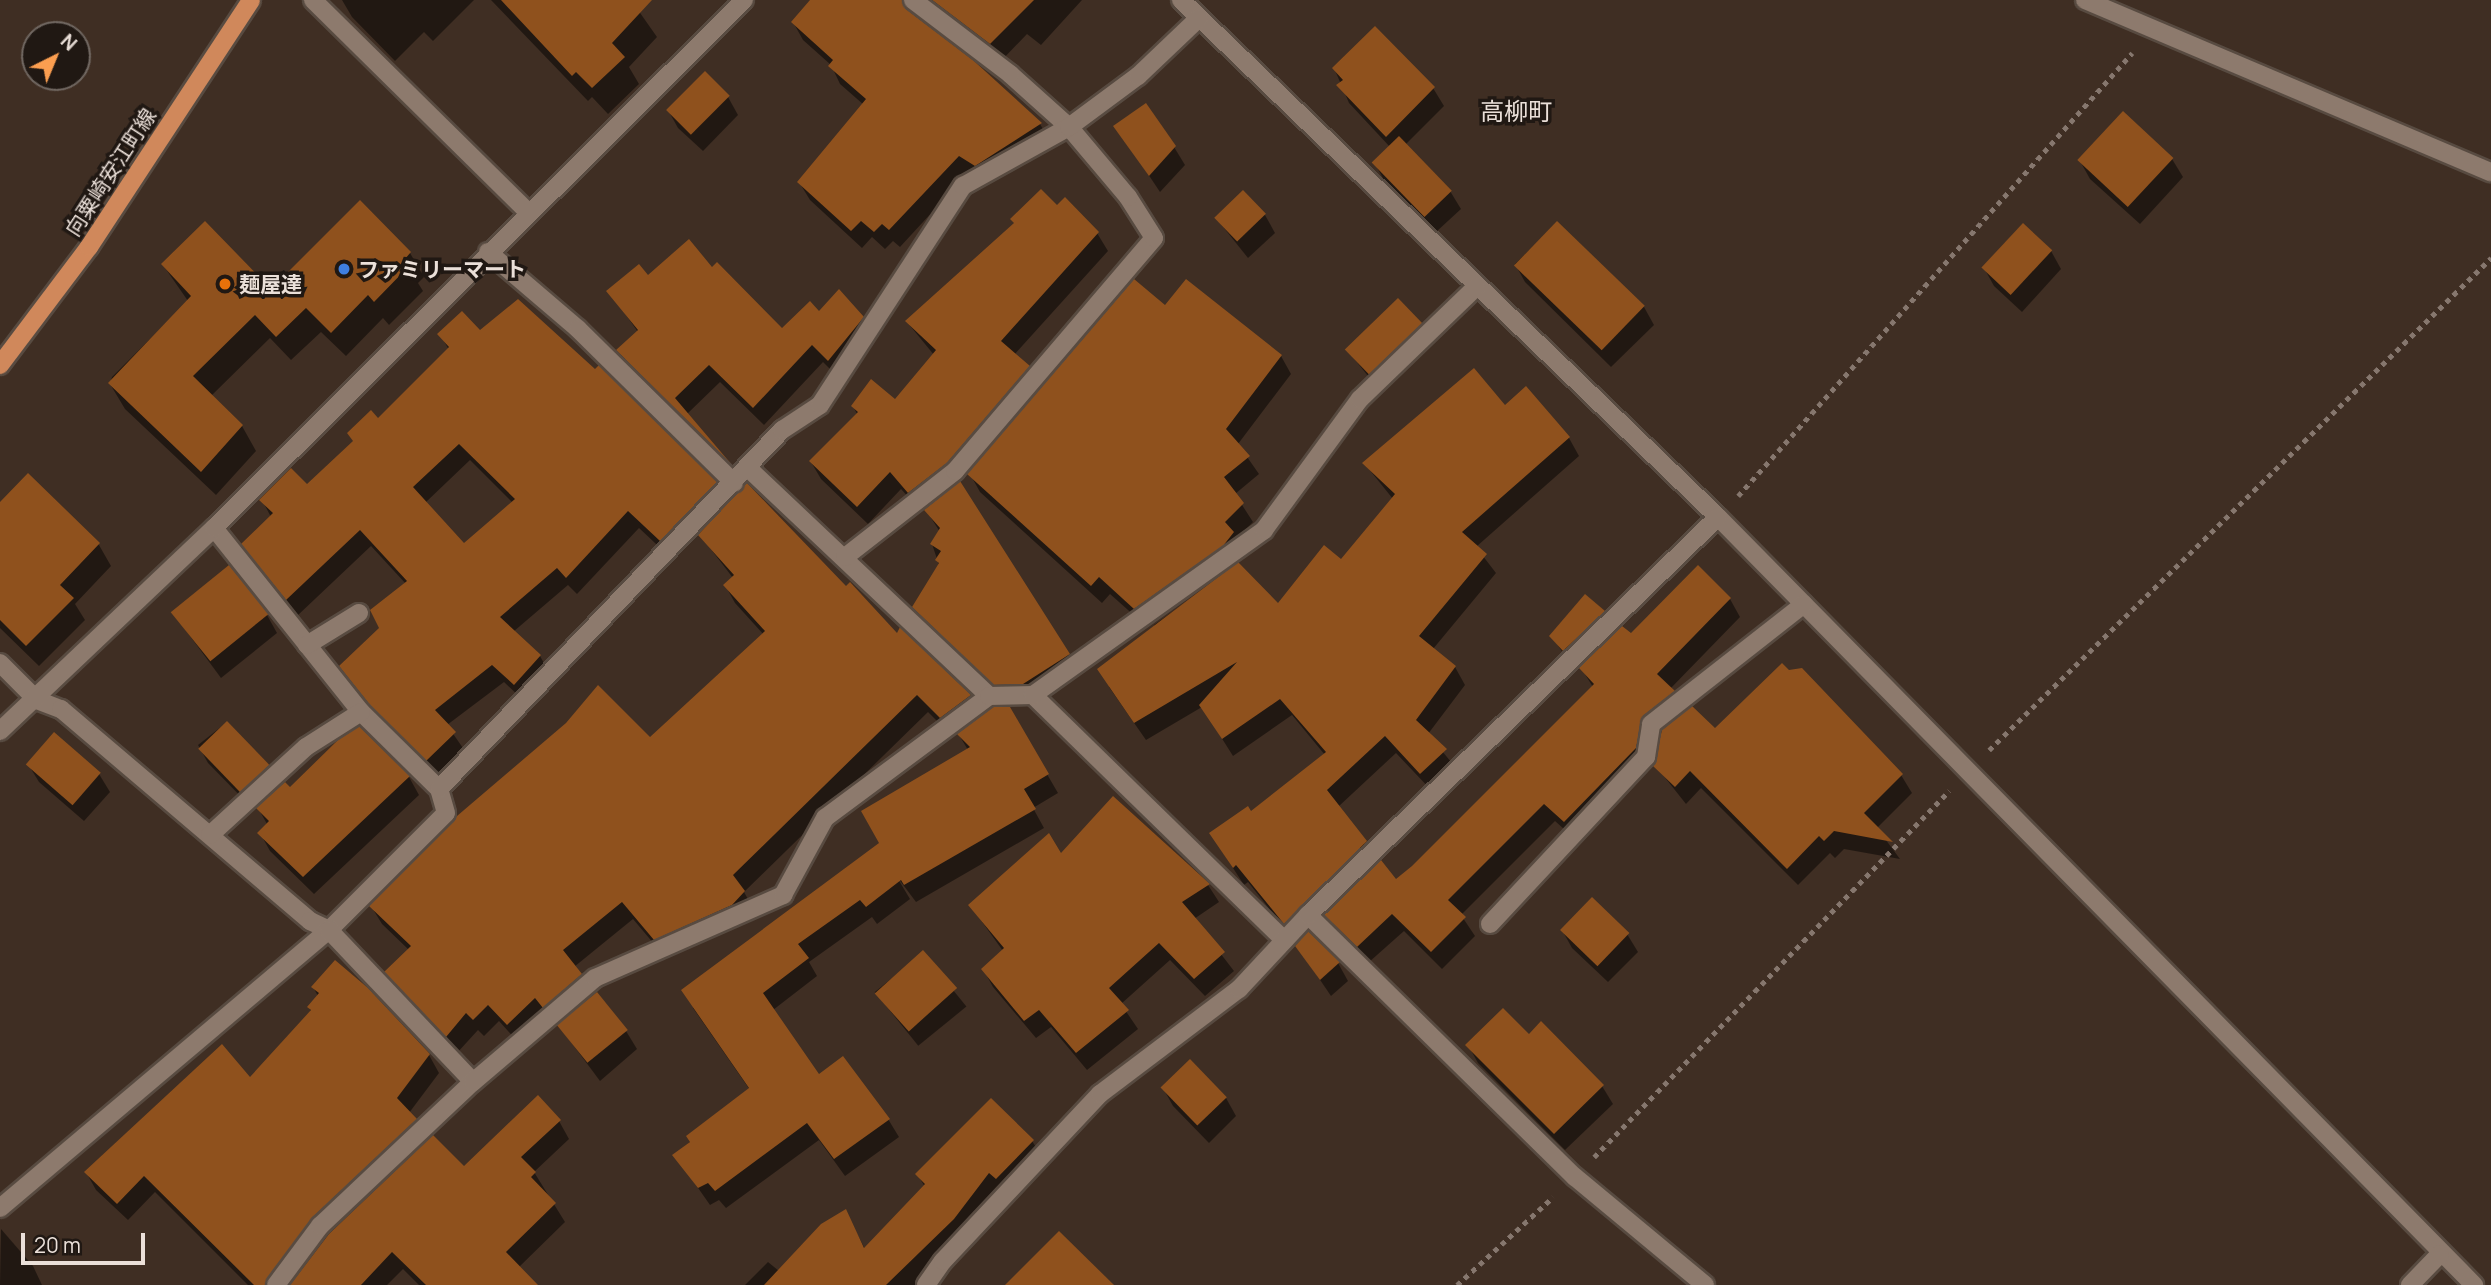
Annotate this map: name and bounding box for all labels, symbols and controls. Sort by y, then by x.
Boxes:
north arrow [21,21,91,91]
text: N [55,28,83,56]
district label: 高柳町 [1480,97,1552,125]
street label: 向粟崎安江町線 [59,103,161,241]
place label: ファミリーマート [358,256,526,282]
marker: ファミリーマート [336,261,352,277]
place label: 麺屋達 [239,271,302,297]
marker: 麺屋達 [217,276,233,292]
scale bar [24,1218,149,1262]
text: 20 m [34,1231,81,1259]

